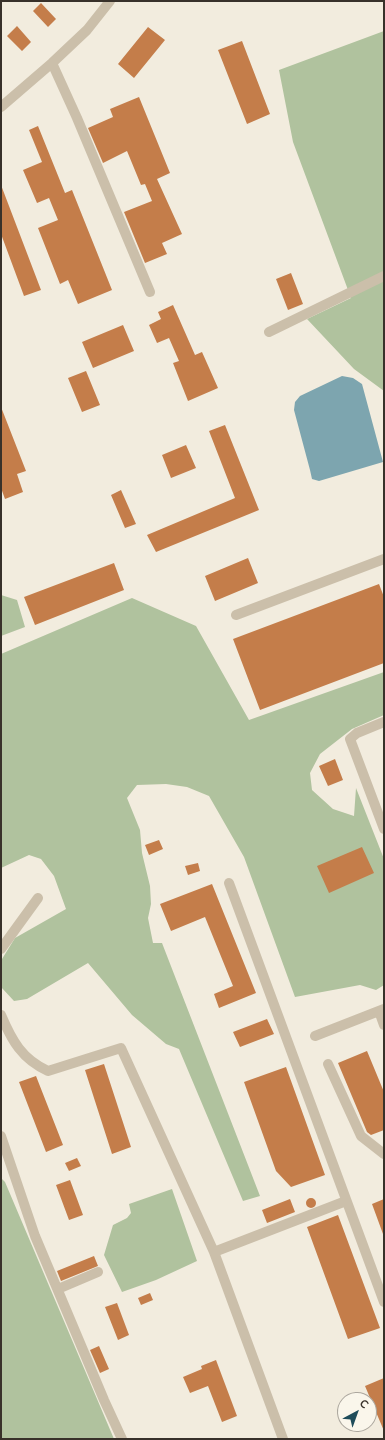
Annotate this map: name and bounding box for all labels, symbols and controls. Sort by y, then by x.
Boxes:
north arrow [337,1392,377,1432]
text: С [357,1396,372,1411]

